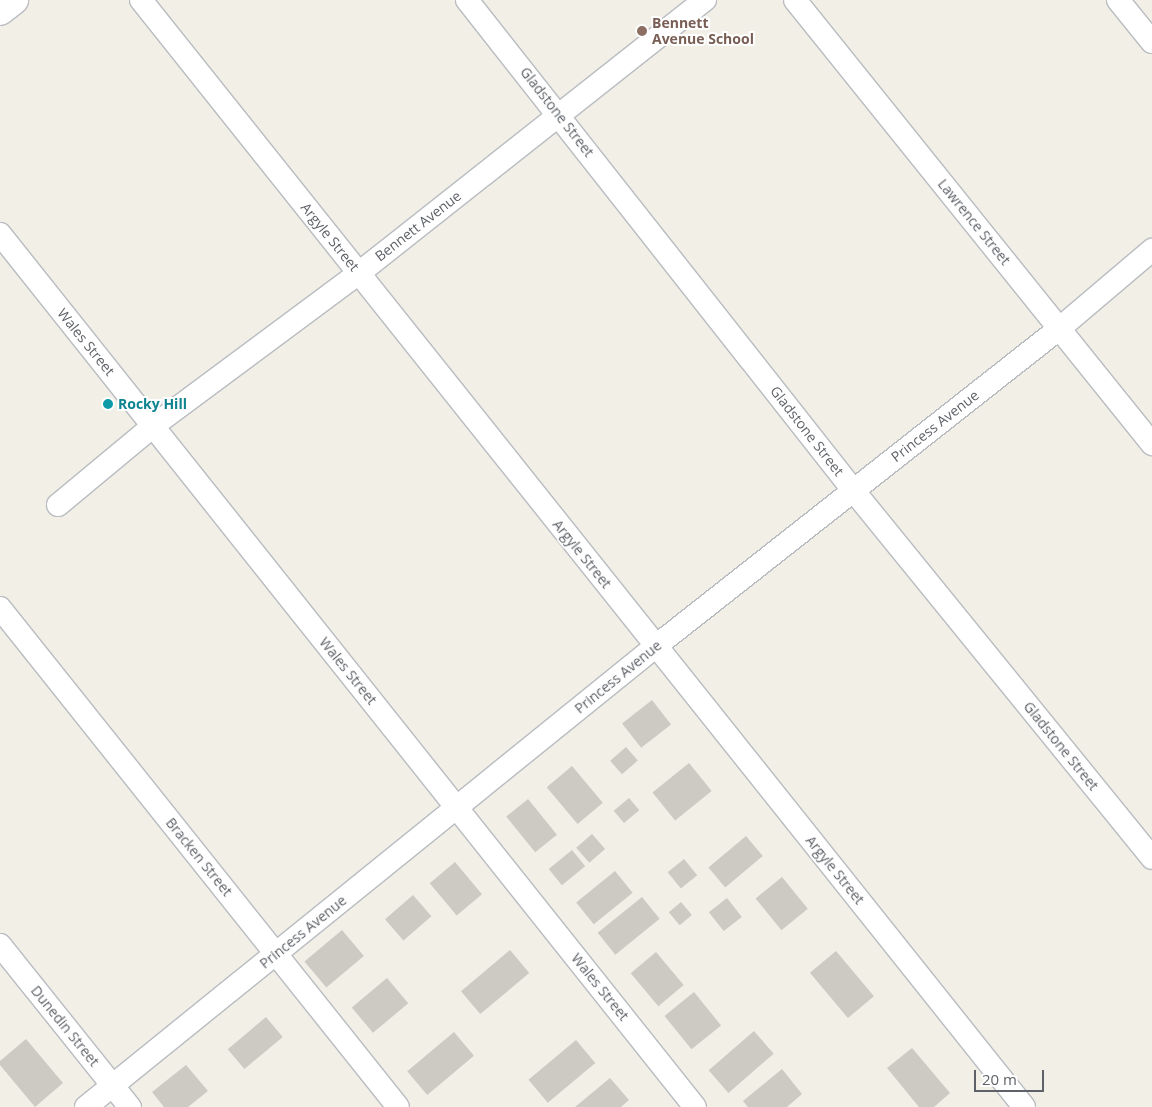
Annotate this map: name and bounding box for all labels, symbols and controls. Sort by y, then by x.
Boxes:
place label: Bennett Avenue School [652,15,754,48]
marker: Bennett Avenue School [636,25,648,37]
street label: Gladstone Street [517,64,597,160]
street label: Lawrence Street [934,176,1014,268]
street label: Bennett Avenue [372,187,464,265]
street label: Argyle Street [297,199,363,275]
street label: Wales Street [54,305,118,379]
street label: Gladstone Street [767,383,847,479]
street label: Princess Avenue [888,387,982,465]
place label: Rocky Hill [118,396,187,412]
marker: Rocky Hill [102,398,114,410]
street label: Argyle Street [549,516,615,592]
street label: Wales Street [316,634,380,708]
street label: Princess Avenue [571,637,665,717]
street label: Gladstone Street [1020,698,1102,794]
street label: Bracken Street [162,814,236,900]
street label: Argyle Street [802,832,868,908]
street label: Princess Avenue [256,892,350,972]
street label: Wales Street [568,950,632,1024]
street label: Dunedin Street [27,982,103,1070]
scale bar [977,1060,1047,1092]
text: 20 m [982,1069,1017,1089]

